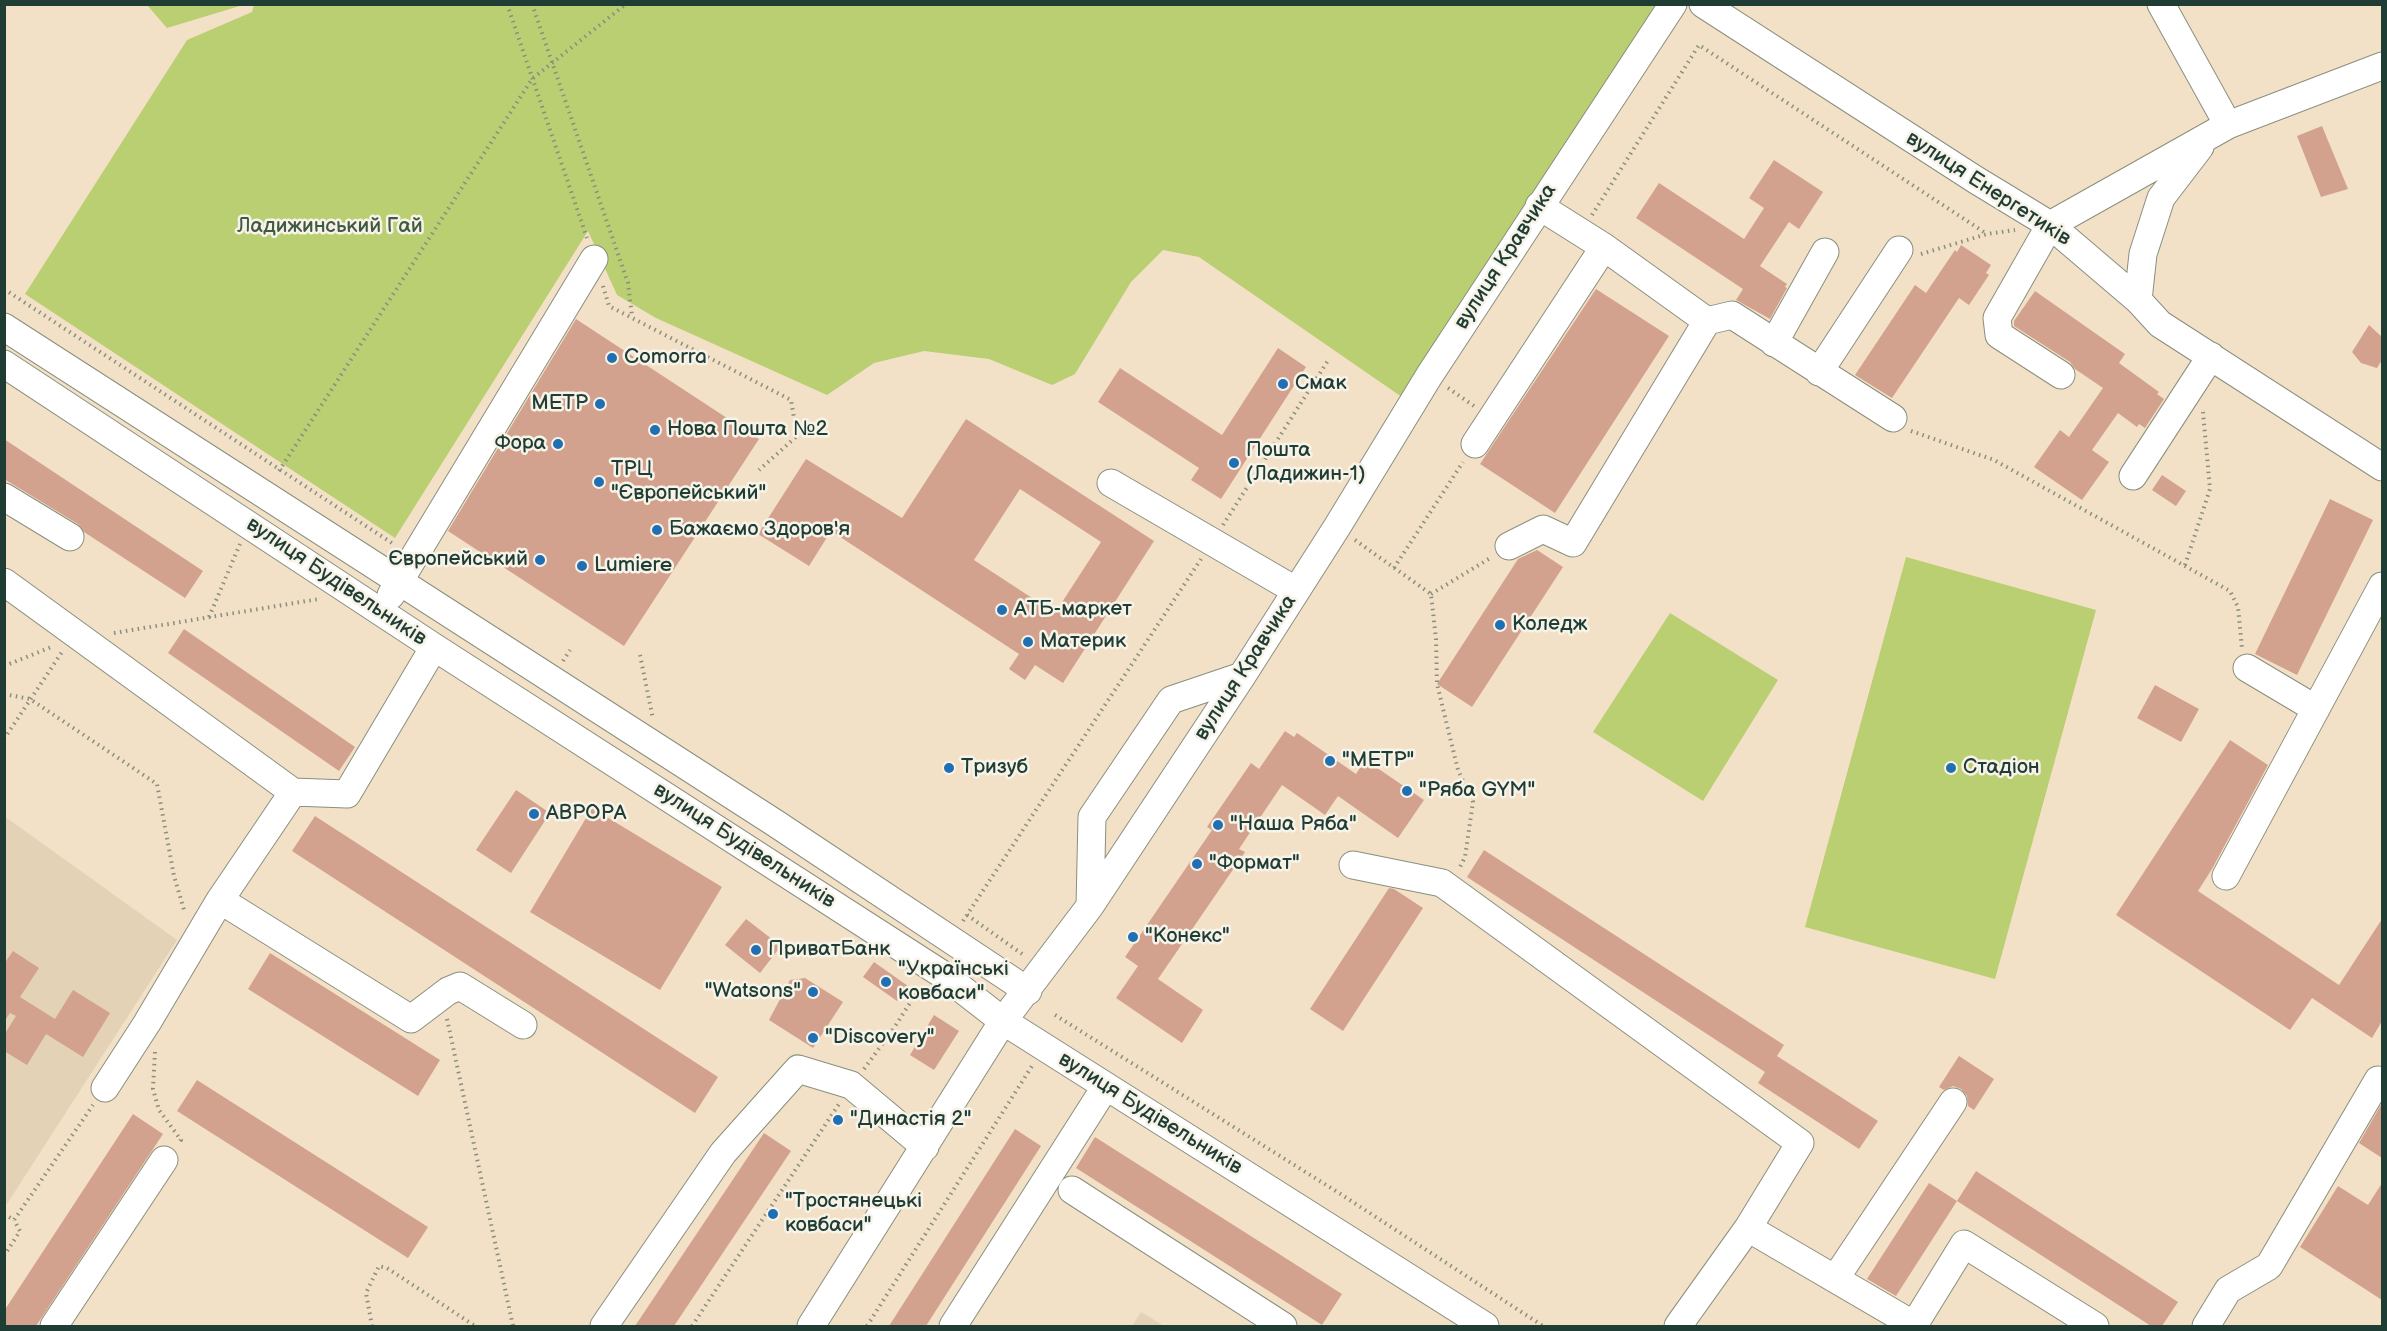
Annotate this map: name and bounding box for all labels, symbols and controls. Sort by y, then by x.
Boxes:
street label: вулиця Енергетиків [1901,126,2075,252]
street label: вулиця Кравчика [1450,179,1562,335]
park label: Ладижинський Гай [237,214,423,240]
place label: Comorra [624,345,707,371]
marker: Comorra [605,351,619,365]
place label: Смак [1295,371,1347,397]
marker: Смак [1276,377,1290,391]
place label: МЕТР [531,391,588,417]
marker: МЕТР [593,397,607,411]
place label: Нова Пошта №2 [667,417,828,443]
marker: Нова Пошта №2 [648,423,662,437]
place label: Фора [495,431,546,457]
marker: Фора [551,437,565,451]
place label: Пошта (Ладижин-1) [1246,438,1366,488]
marker: Пошта (Ладижин-1) [1227,456,1241,470]
place label: ТРЦ "Європейський" [611,457,766,507]
marker: ТРЦ "Європейський" [592,475,606,489]
street label: вулиця Будівельників [241,512,431,652]
place label: Бажаємо Здоров'я [669,517,850,543]
marker: Бажаємо Здоров'я [650,523,664,537]
place label: Європейський [388,547,528,573]
marker: Європейський [533,553,547,567]
place label: Lumiere [594,553,672,579]
marker: Lumiere [575,559,589,573]
street label: вулиця Кравчика [1190,590,1302,746]
place label: АТБ-маркет [1014,597,1132,623]
marker: АТБ-маркет [995,603,1009,617]
place label: Коледж [1512,612,1587,638]
marker: Коледж [1493,618,1507,632]
place label: Материк [1040,629,1126,655]
marker: Материк [1021,635,1035,649]
place label: "МЕТР" [1342,748,1414,774]
marker: "МЕТР" [1323,754,1337,768]
place label: Тризуб [961,755,1028,781]
place label: Стадіон [1963,755,2040,781]
marker: Тризуб [942,761,956,775]
marker: Стадіон [1944,761,1958,775]
street label: вулиця Будівельників [648,778,840,914]
place label: "Ряба GYM" [1419,778,1535,804]
marker: "Ряба GYM" [1400,784,1414,798]
place label: АВРОРА [546,801,626,827]
marker: АВРОРА [527,807,541,821]
place label: "Наша Ряба" [1230,812,1357,838]
marker: "Наша Ряба" [1211,818,1225,832]
place label: "Формат" [1209,851,1300,877]
marker: "Формат" [1190,857,1204,871]
place label: "Конекс" [1145,924,1230,950]
marker: "Конекс" [1126,930,1140,944]
place label: ПриватБанк [768,937,890,963]
marker: ПриватБанк [749,943,763,957]
place label: "Українські ковбаси" [898,957,1009,1007]
marker: "Українські ковбаси" [879,975,893,989]
place label: "Watsons" [705,979,801,1005]
marker: "Watsons" [806,985,820,999]
place label: "Discovery" [825,1025,935,1051]
marker: "Discovery" [806,1031,820,1045]
street label: вулиця Будівельників [1053,1047,1247,1181]
place label: "Династія 2" [850,1107,972,1133]
marker: "Династія 2" [831,1113,845,1127]
place label: "Тростянецькі ковбаси" [785,1189,922,1239]
marker: "Тростянецькі ковбаси" [766,1207,780,1221]

